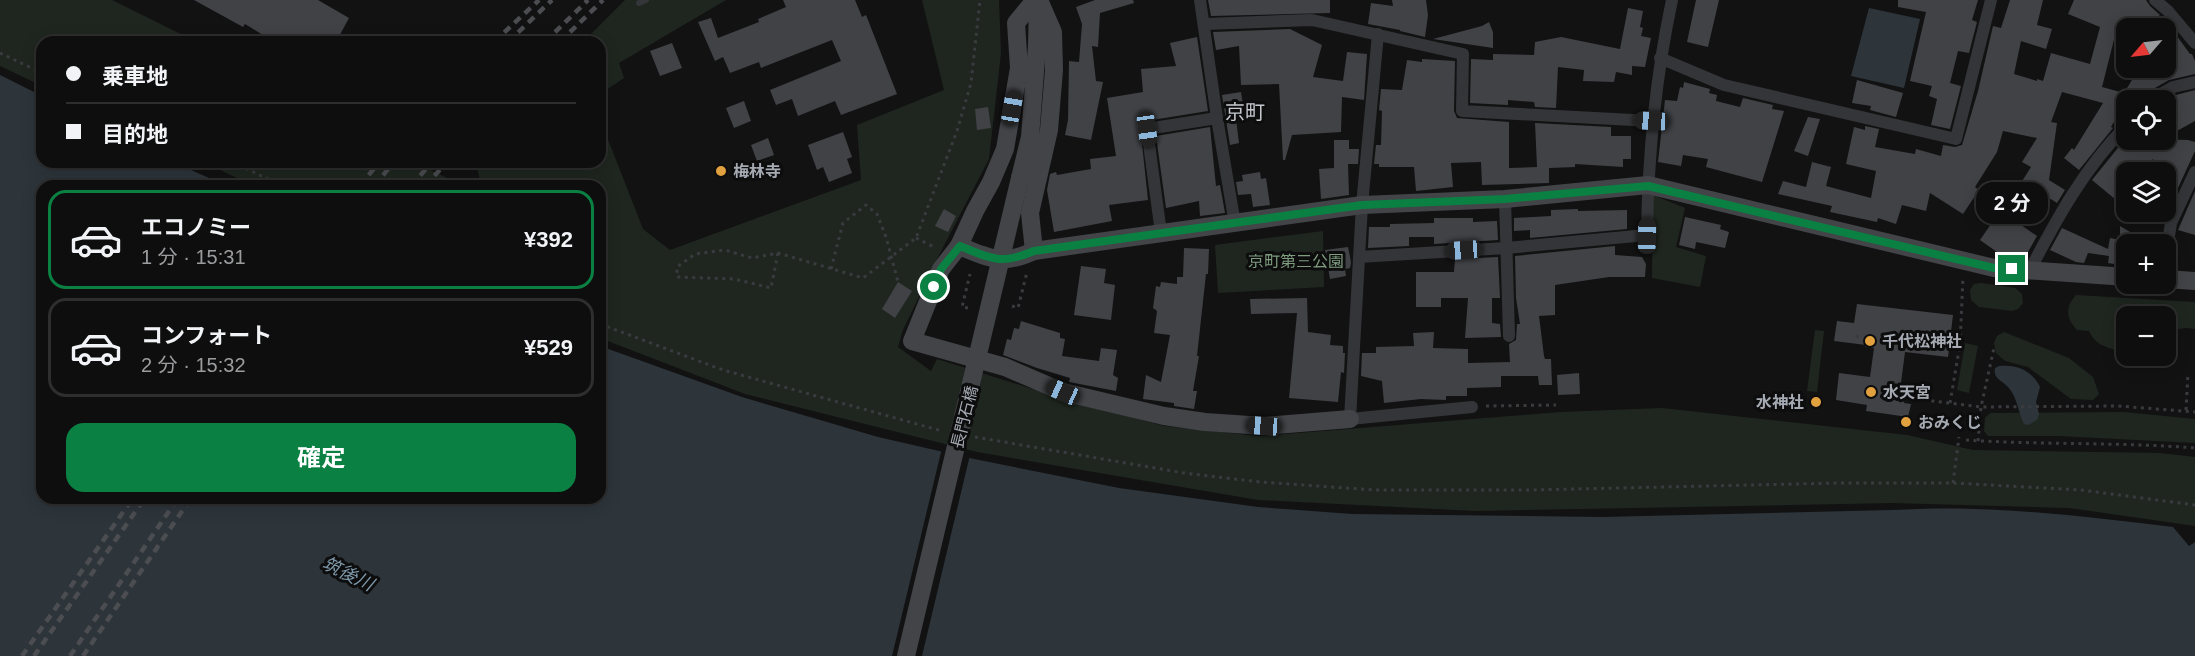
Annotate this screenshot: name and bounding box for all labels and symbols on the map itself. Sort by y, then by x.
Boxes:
north arrow [2116,18,2176,78]
car [1000,89,1024,127]
district label: 京町 [1225,101,1265,123]
car [1136,110,1158,148]
car [1634,111,1670,131]
place label: 梅林寺 [733,163,781,180]
marker: 梅林寺 [714,164,728,178]
callout: 2 分 [1976,182,2048,224]
car [1638,218,1656,254]
car [1445,240,1483,260]
park label: 京町第三公園 [1248,253,1344,270]
route end [1998,255,2025,282]
route start [920,273,947,300]
place label: 千代松神社 [1882,332,1962,350]
marker: 千代松神社 [1863,334,1877,348]
car [1043,376,1083,408]
street label: 長門石橋 [948,384,980,450]
place label: 水天宮 [1883,384,1931,401]
marker: 水天宮 [1864,385,1878,399]
place label: 水神社 [1756,393,1804,411]
marker: 水神社 [1809,395,1823,409]
place label: おみくじ [1918,414,1982,431]
marker: おみくじ [1899,415,1913,429]
car [1245,416,1283,436]
water label: 筑後川 [319,553,378,596]

